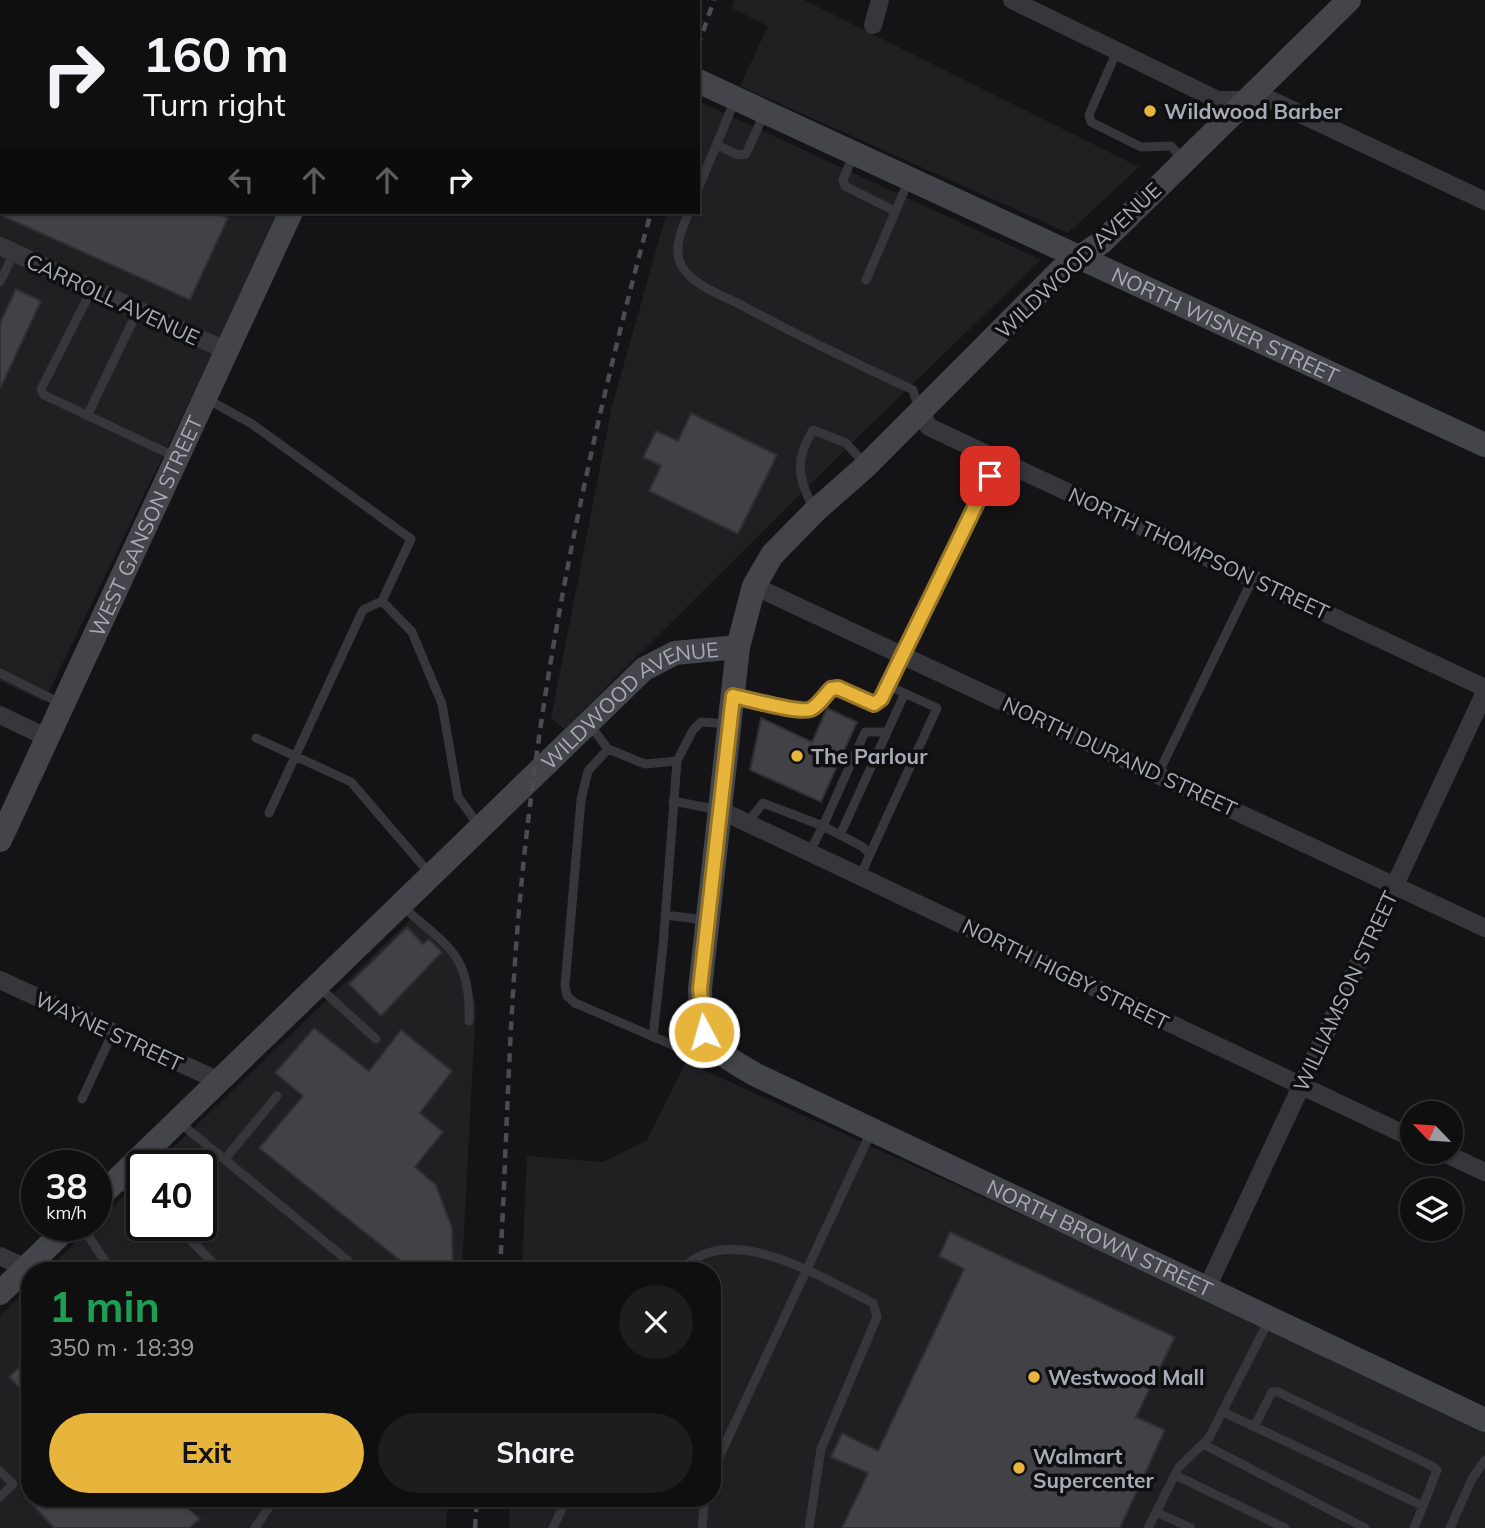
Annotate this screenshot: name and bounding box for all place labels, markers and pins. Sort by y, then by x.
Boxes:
place label: Wildwood Barber [1164,98,1343,124]
marker: Wildwood Barber [1142,103,1158,119]
pin [960,446,1020,506]
place label: The Parlour [811,743,928,769]
marker: The Parlour [789,748,805,764]
place label: Westwood Mall [1048,1364,1205,1390]
marker: Westwood Mall [1026,1369,1042,1385]
place label: Walmart Supercenter [1033,1443,1155,1493]
marker: Walmart Supercenter [1011,1460,1027,1476]

